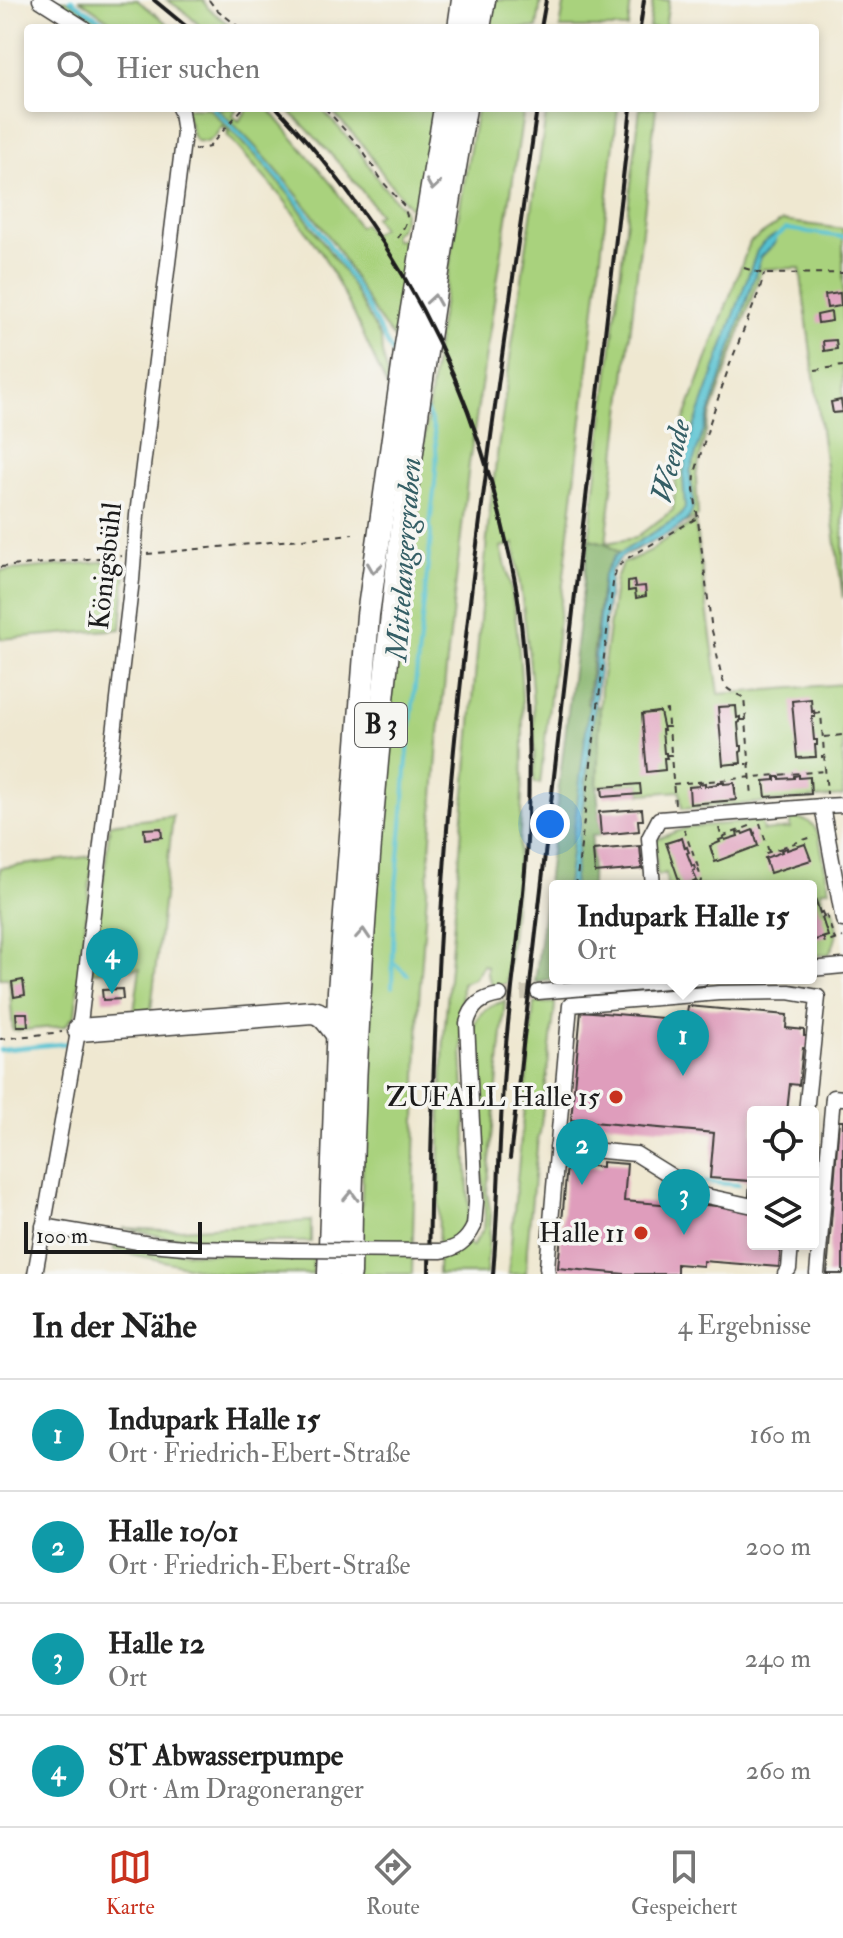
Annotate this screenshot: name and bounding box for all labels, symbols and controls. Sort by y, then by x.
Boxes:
search box [24,24,819,112]
icon: search [52,46,96,90]
text: Hier suchen [116,50,260,87]
one-way arrow [425,178,442,192]
one-way arrow [425,293,442,307]
water label: Weende [643,414,699,507]
water label: Mittelangergraben [378,456,430,664]
street label: Königsbühl [82,501,130,631]
one-way arrow [366,561,383,575]
road number: B 3 [355,703,407,747]
your location [530,804,570,844]
popup [549,880,817,984]
text: Indupark Halle 15 [577,898,789,935]
one-way arrow [354,927,371,940]
pin: 4 [86,928,138,994]
text: Ort [577,935,616,967]
pin: 1 [657,1010,709,1076]
place label: ZUFALL Halle 15 [386,1080,601,1115]
marker: ZUFALL Halle 15 [607,1088,625,1106]
map controls [747,1106,819,1250]
button: locate [747,1106,819,1178]
pin: 2 [556,1119,608,1185]
pin: 3 [658,1169,710,1235]
button: layers [747,1178,819,1250]
one-way arrow [343,1189,360,1202]
place label: Halle 11 [539,1216,625,1251]
scale bar [24,1218,202,1254]
text: 100 m [36,1222,88,1250]
marker: Halle 11 [632,1224,650,1242]
text: In der Nähe [32,1305,197,1348]
text: 4 Ergebnisse [678,1310,811,1342]
text: Indupark Halle 15 [108,1401,320,1438]
text: 1 [53,1419,63,1451]
text: 160 m [750,1419,811,1451]
text: Ort · Friedrich-Ebert-Straße [108,1438,410,1470]
text: Halle 10/01 [108,1513,239,1550]
text: 2 [51,1531,65,1563]
text: 200 m [746,1531,811,1563]
text: Ort · Friedrich-Ebert-Straße [108,1550,410,1582]
text: Halle 12 [108,1625,205,1662]
text: 3 [53,1643,63,1675]
text: 240 m [745,1643,811,1675]
text: Ort [108,1662,147,1694]
text: ST Abwasserpumpe [108,1737,343,1774]
text: 4 [51,1755,65,1787]
text: 260 m [746,1755,811,1787]
text: Ort · Am Dragoneranger [108,1774,364,1806]
tab: Karte [106,1845,155,1921]
tab: Route [366,1845,420,1921]
tab: Gespeichert [631,1845,737,1921]

